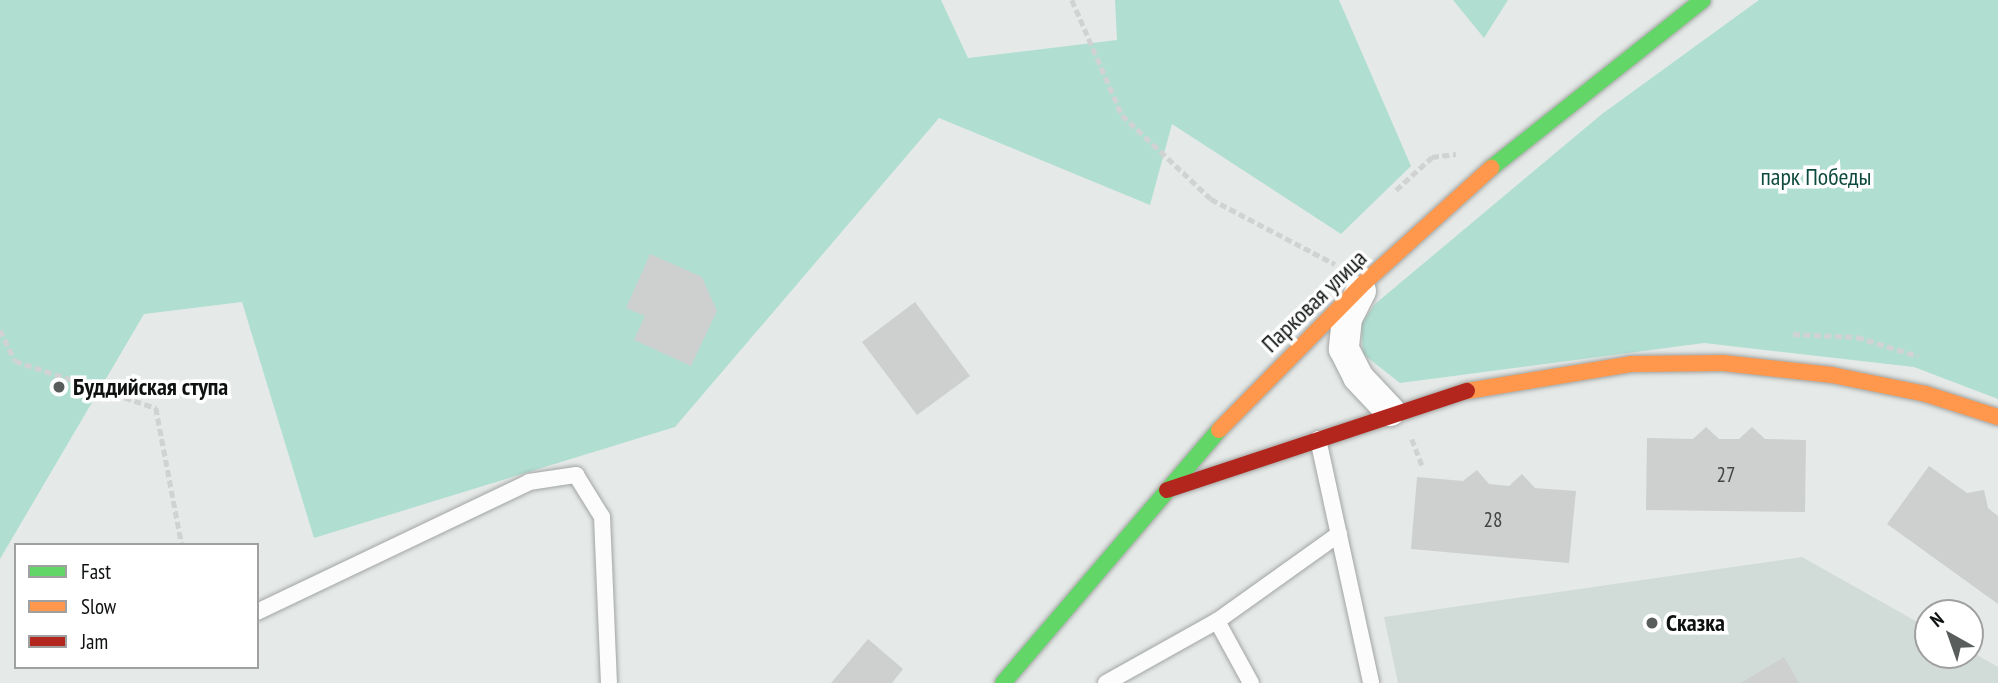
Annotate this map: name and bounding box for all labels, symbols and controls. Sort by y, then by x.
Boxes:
park label: парк Победы [1760,163,1872,191]
street label: Парковая улица [1255,244,1373,358]
place label: Буддийская ступа [73,373,228,401]
marker: Буддийская ступа [51,379,67,395]
house number: 27 [1717,462,1735,488]
house number: 28 [1484,507,1502,533]
legend [14,543,259,669]
text: Fast [81,558,111,585]
text: Slow [81,593,116,620]
north arrow [1914,599,1984,669]
text: N [1925,607,1948,632]
place label: Сказка [1666,609,1725,637]
marker: Сказка [1644,615,1660,631]
text: Jam [81,628,108,655]

